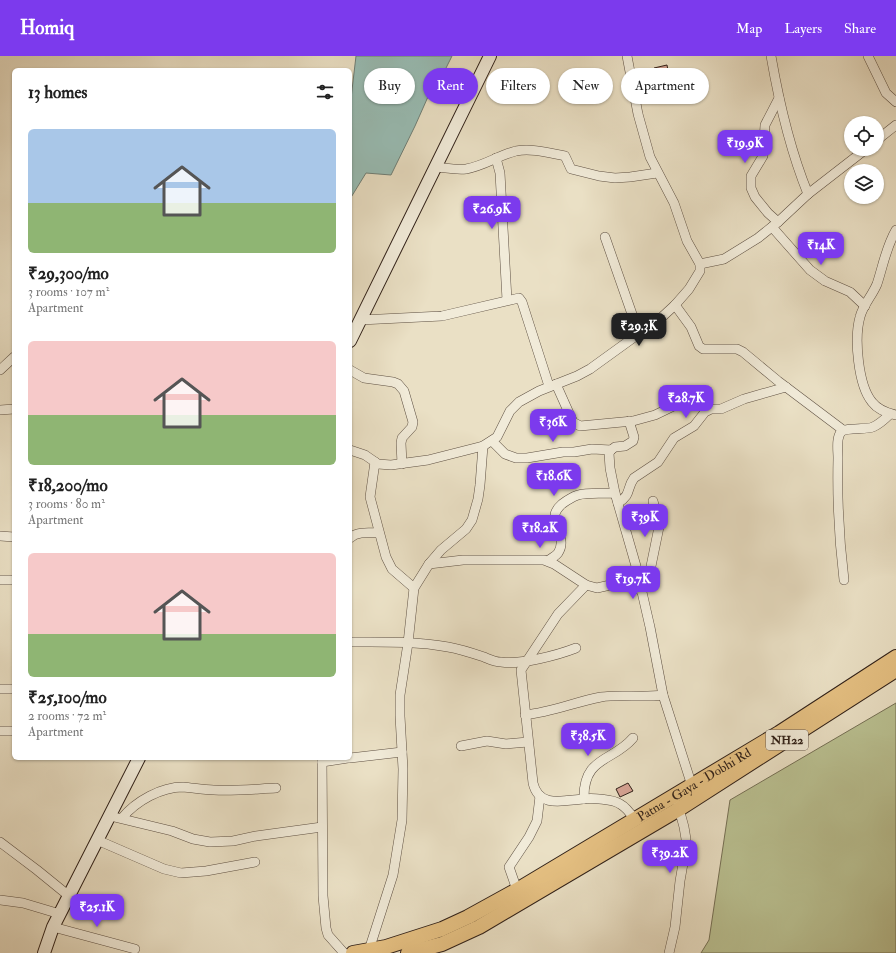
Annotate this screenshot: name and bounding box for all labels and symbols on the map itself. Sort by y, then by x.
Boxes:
pin: ₹19.9K [712,130,778,164]
pin: ₹26.9K [459,196,525,230]
pin: ₹14K [797,232,845,266]
pin: ₹29.3K [606,313,672,347]
pin: ₹28.7K [653,385,719,419]
pin: ₹36K [529,409,577,443]
pin: ₹18.6K [521,463,587,497]
pin: ₹39K [621,504,669,538]
pin: ₹18.2K [507,515,573,549]
pin: ₹19.7K [600,566,666,600]
pin: ₹38.5K [555,723,621,757]
road number: NH22 [766,730,808,750]
street label: Patna - Gaya - Dobhi Rd [634,744,755,825]
pin: ₹39.2K [637,840,703,874]
pin: ₹25.1K [64,894,130,928]

